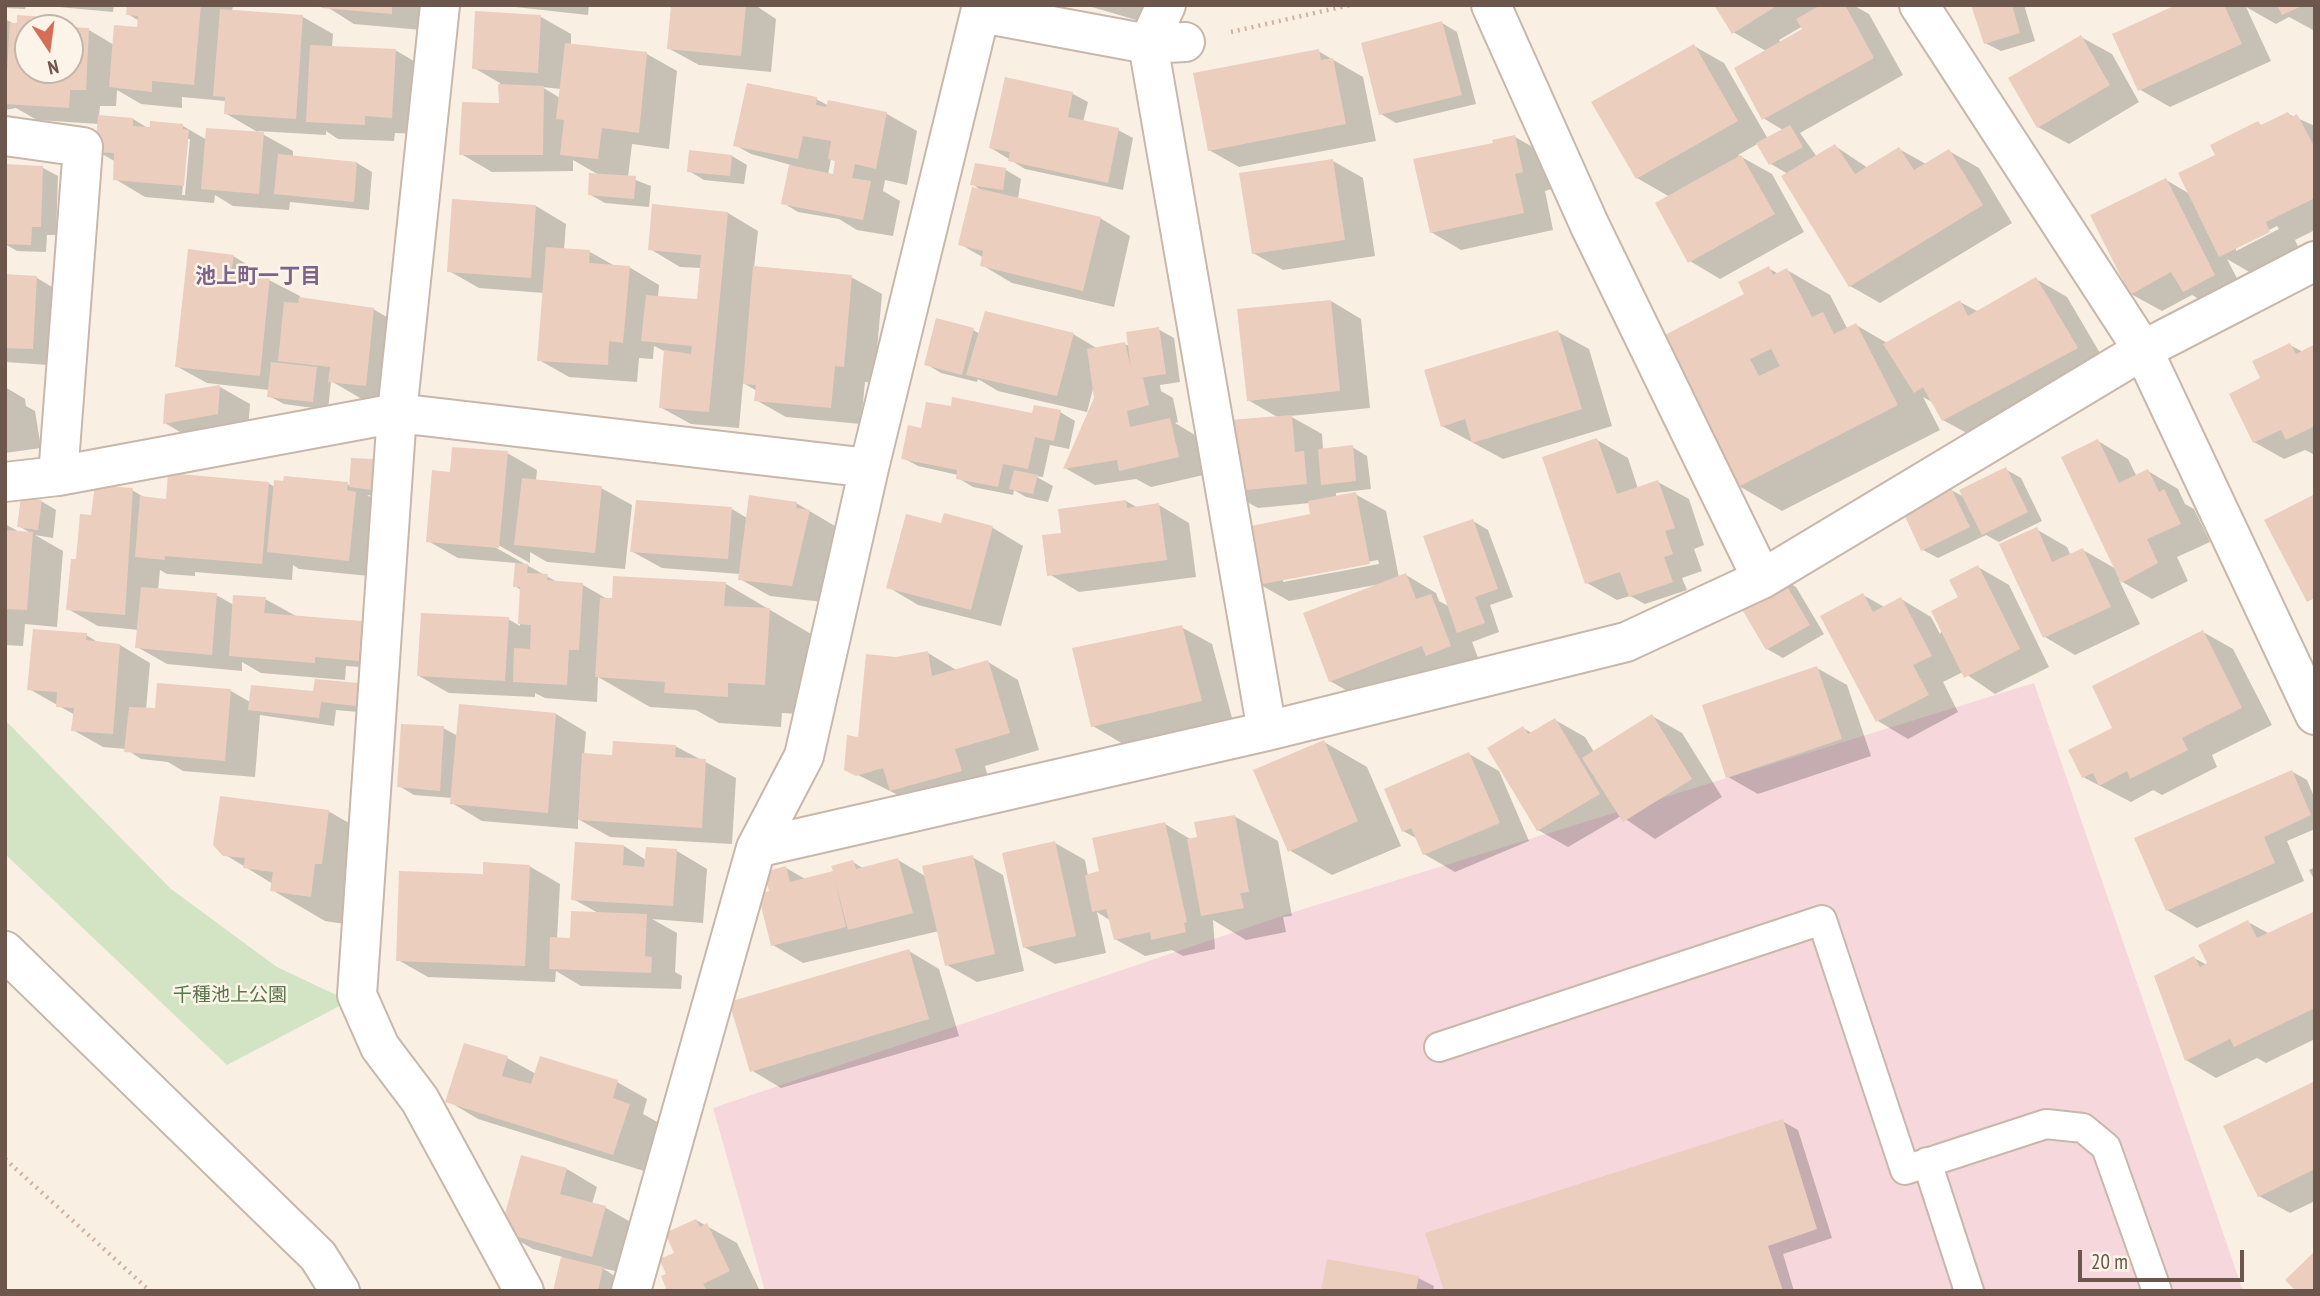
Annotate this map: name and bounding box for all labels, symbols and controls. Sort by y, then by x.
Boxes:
north arrow [14,14,84,84]
text: N [46,55,61,80]
district label: 池上町一丁目 [195,264,321,290]
park label: 千種池上公園 [173,985,287,1007]
scale bar [2082,1236,2248,1280]
text: 20 m [2091,1248,2128,1275]

